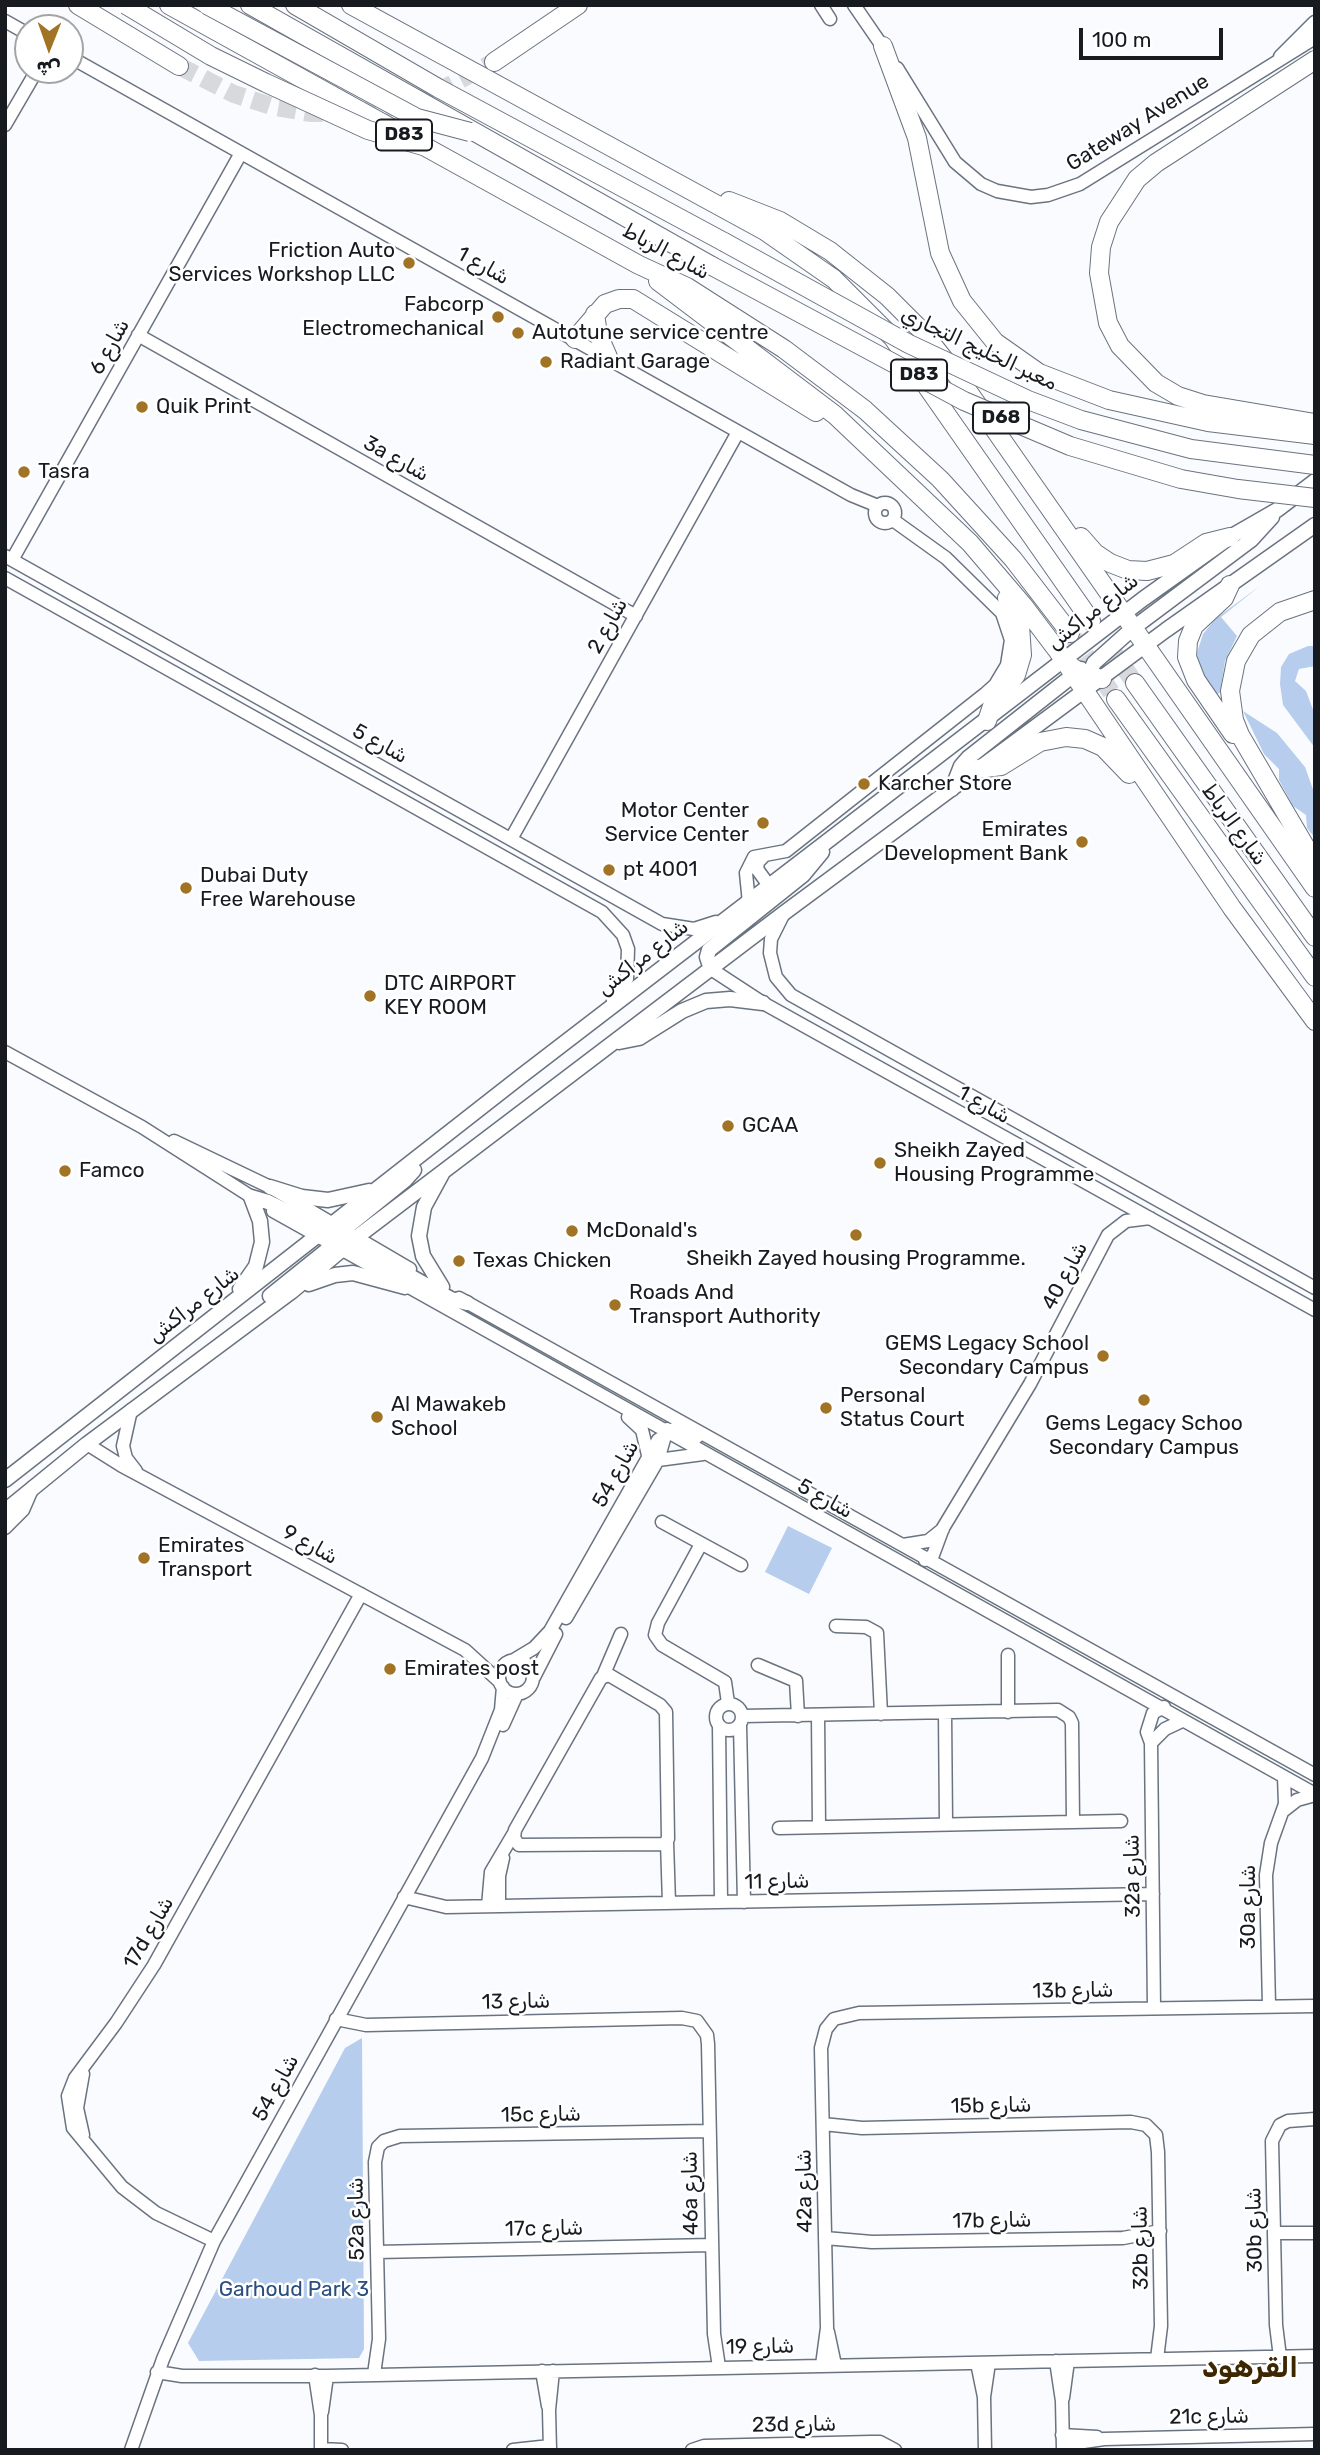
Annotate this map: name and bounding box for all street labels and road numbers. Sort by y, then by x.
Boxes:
street label: Gateway Avenue [1062,69,1214,177]
road number: D83 [376,119,432,150]
street label: شارع الرباط [618,219,714,285]
street label: شارع 1 [452,241,514,291]
street label: معبر الخليج التجاري [897,302,1061,396]
street label: شارع 6 [85,315,135,379]
road number: D83 [891,360,947,390]
road number: D68 [973,402,1029,434]
street label: 3a شارع [359,431,433,487]
street label: شارع مراكش [1042,568,1144,656]
street label: شارع 2 [583,594,633,658]
street label: شارع 5 [348,719,412,769]
street label: شارع الرباط [1196,779,1272,871]
street label: شارع مراكش [592,914,694,1002]
street label: شارع 1 [953,1080,1015,1130]
street label: شارع 40 [1037,1238,1093,1314]
street label: شارع مراكش [143,1261,245,1349]
street label: شارع 54 [587,1436,645,1512]
street label: شارع 5 [793,1474,857,1524]
street label: شارع 9 [278,1520,342,1570]
street label: 32a شارع [1120,1834,1146,1918]
street label: 30a شارع [1236,1865,1262,1949]
street label: شارع 11 [744,1869,810,1895]
street label: 17d شارع [118,1892,180,1974]
street label: 13b شارع [1032,1978,1114,2004]
street label: شارع 13 [481,1989,551,2015]
street label: شارع 54 [247,2050,305,2126]
street label: 15b شارع [950,2093,1032,2119]
street label: 15c شارع [501,2102,581,2128]
street label: 42a شارع [792,2149,818,2233]
street label: 46a شارع [678,2151,704,2235]
street label: 52a شارع [344,2177,370,2261]
street label: 30b شارع [1242,2187,1268,2273]
street label: 32b شارع [1128,2206,1154,2290]
street label: 17b شارع [952,2208,1032,2234]
street label: 17c شارع [505,2216,583,2242]
street label: شارع 19 [726,2334,794,2360]
street label: 21c شارع [1169,2404,1249,2430]
street label: 23d شارع [752,2412,836,2438]

